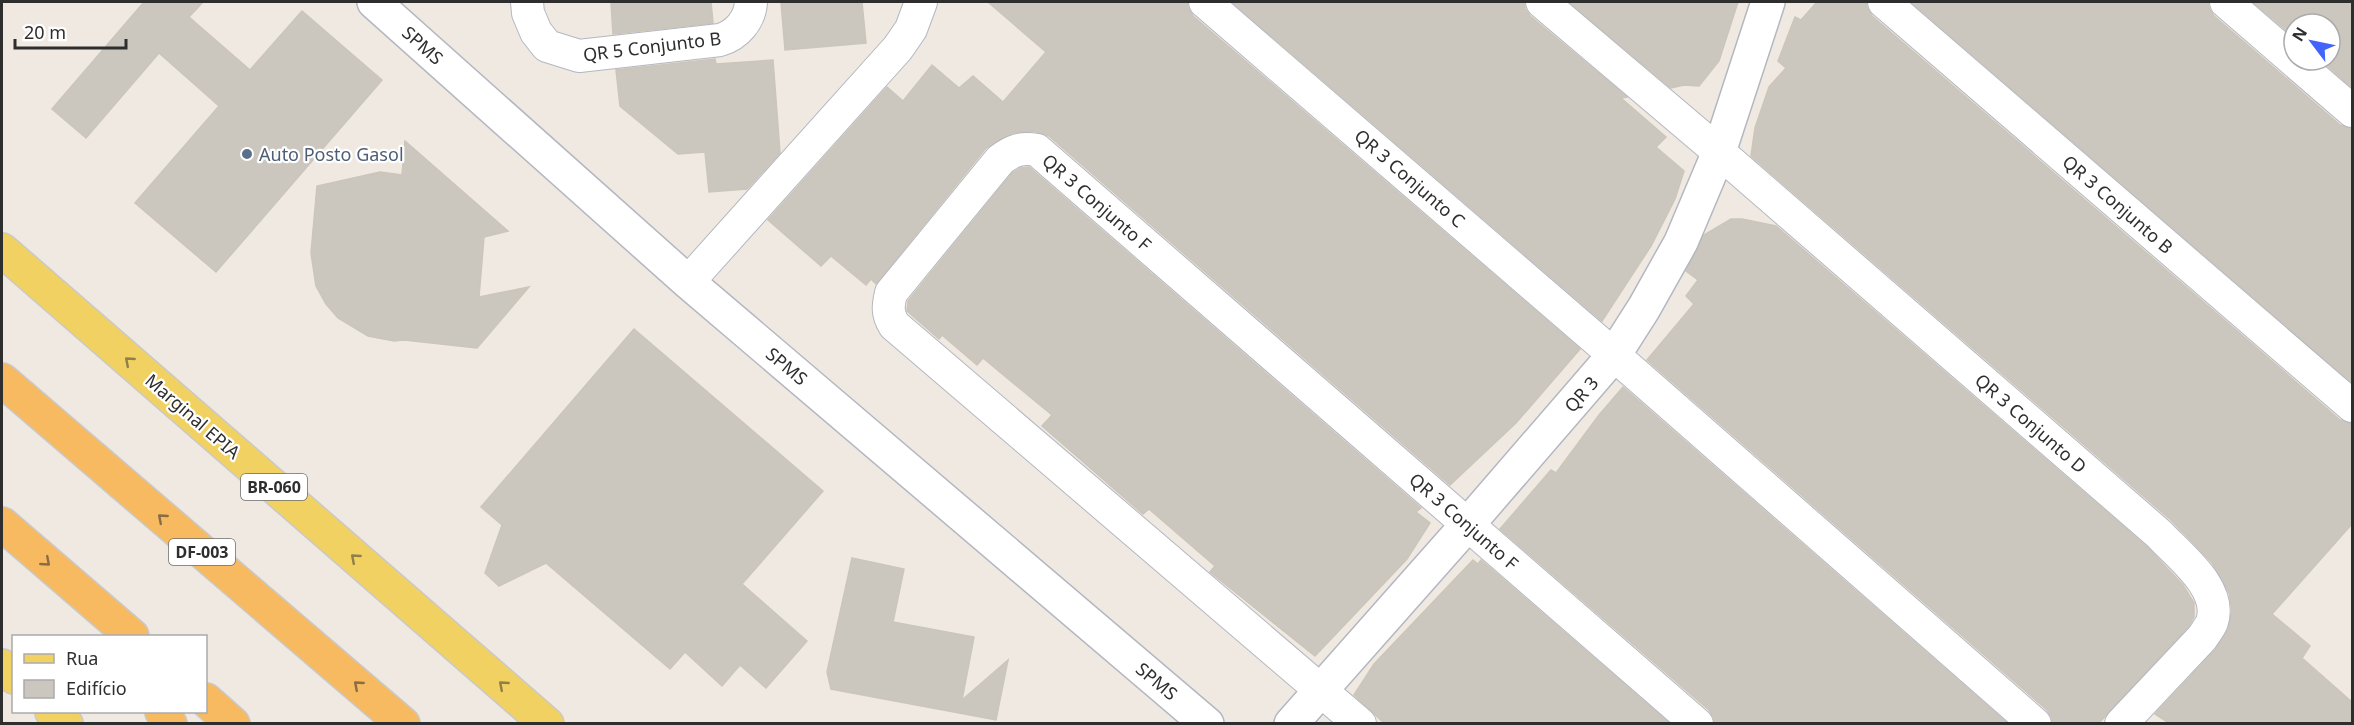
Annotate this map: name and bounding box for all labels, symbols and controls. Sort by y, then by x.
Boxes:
scale bar [15,12,126,50]
north arrow [2282,12,2342,72]
text: 20 m [24,20,66,44]
street label: SPMS [398,20,449,70]
text: N [2287,23,2312,45]
street label: QR 5 Conjunto B [582,26,722,66]
street label: QR 3 Conjunto C [1350,123,1470,233]
place label: Auto Posto Gasol [259,142,404,166]
marker: Auto Posto Gasol [240,147,254,161]
street label: QR 3 Conjunto F [1038,148,1156,256]
street label: QR 3 Conjunto B [2058,149,2178,259]
street label: SPMS [761,342,813,390]
one-way arrow [125,357,136,368]
street label: Marginal EPIA [140,368,246,464]
street label: QR 3 Conjunto D [1970,368,2092,478]
street label: QR 3 [1559,371,1603,417]
street label: QR 3 Conjunto F [1405,467,1523,575]
road number: BR-060 [241,474,307,500]
one-way arrow [158,514,169,525]
road number: DF-003 [169,539,235,565]
one-way arrow [351,554,362,565]
one-way arrow [39,555,50,566]
legend [12,635,207,713]
text: Rua [66,646,98,670]
street label: SPMS [1131,657,1183,705]
text: Edifício [66,676,127,700]
one-way arrow [499,681,510,692]
one-way arrow [354,682,365,693]

